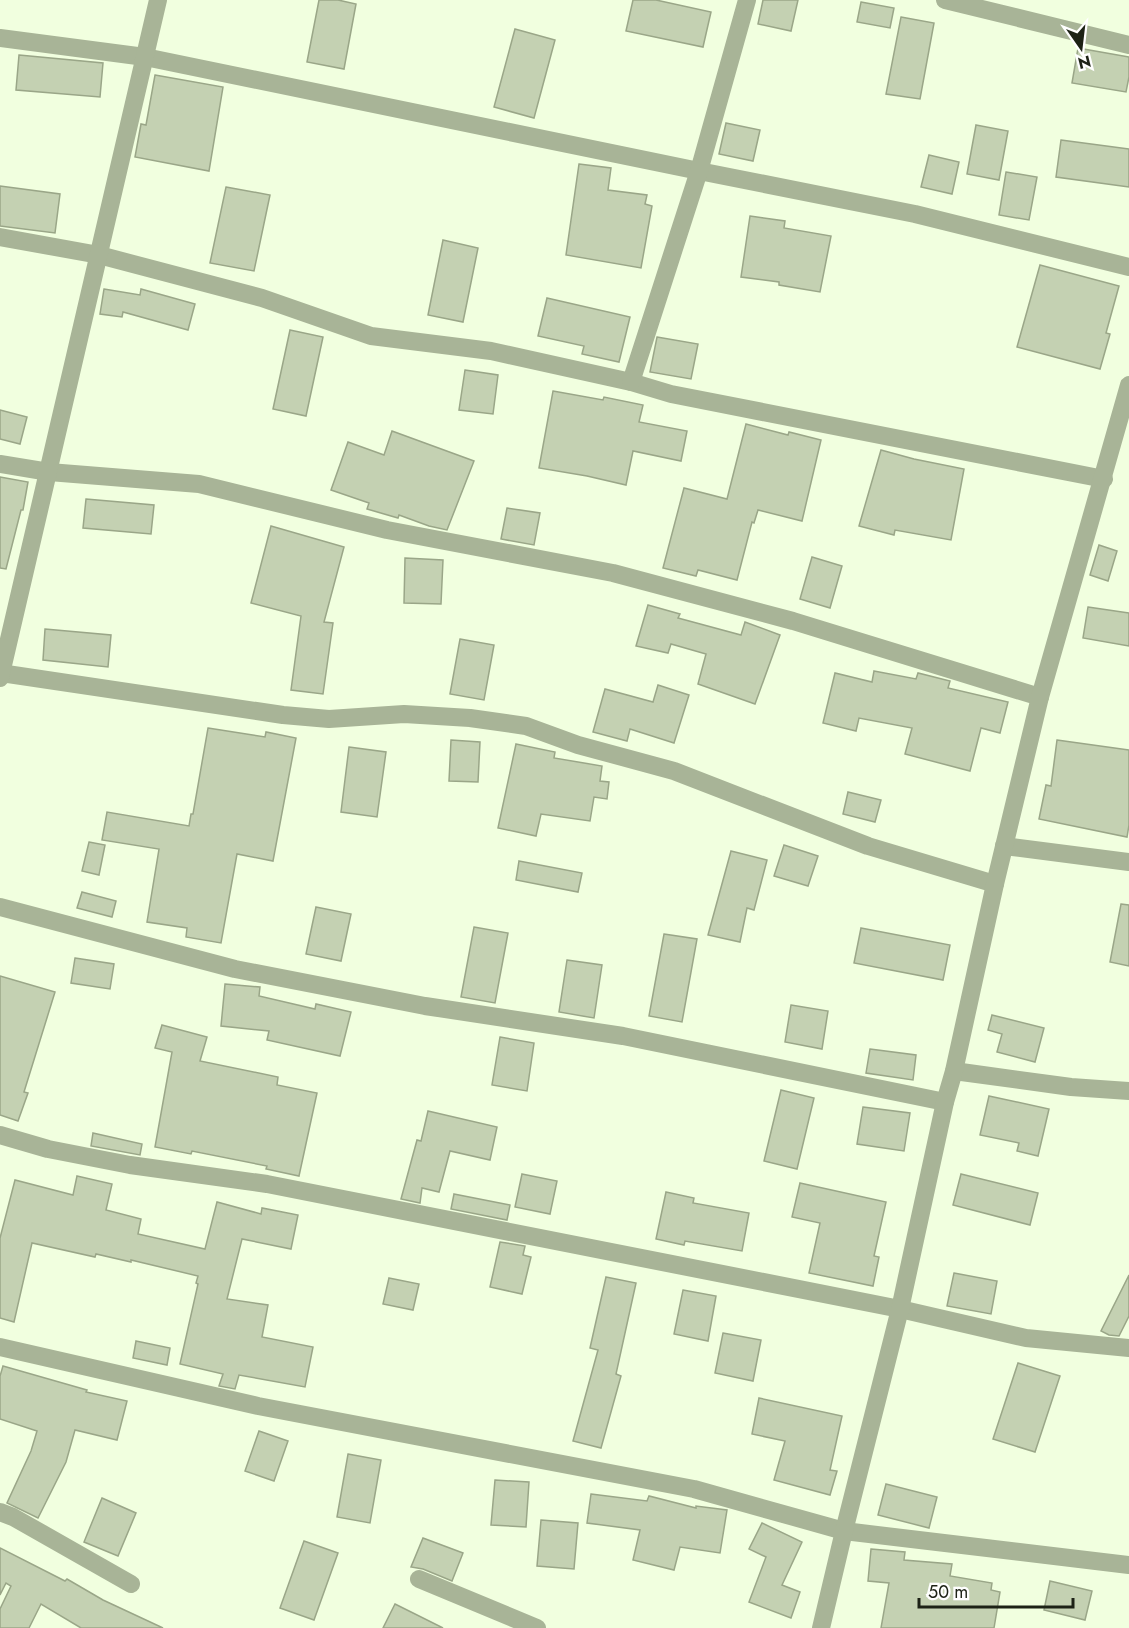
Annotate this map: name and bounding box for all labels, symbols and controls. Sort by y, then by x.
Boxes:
north arrow [1051,18,1111,78]
text: N [1076,49,1093,75]
scale bar [919,1571,1074,1609]
text: 50 m [928,1579,968,1605]

